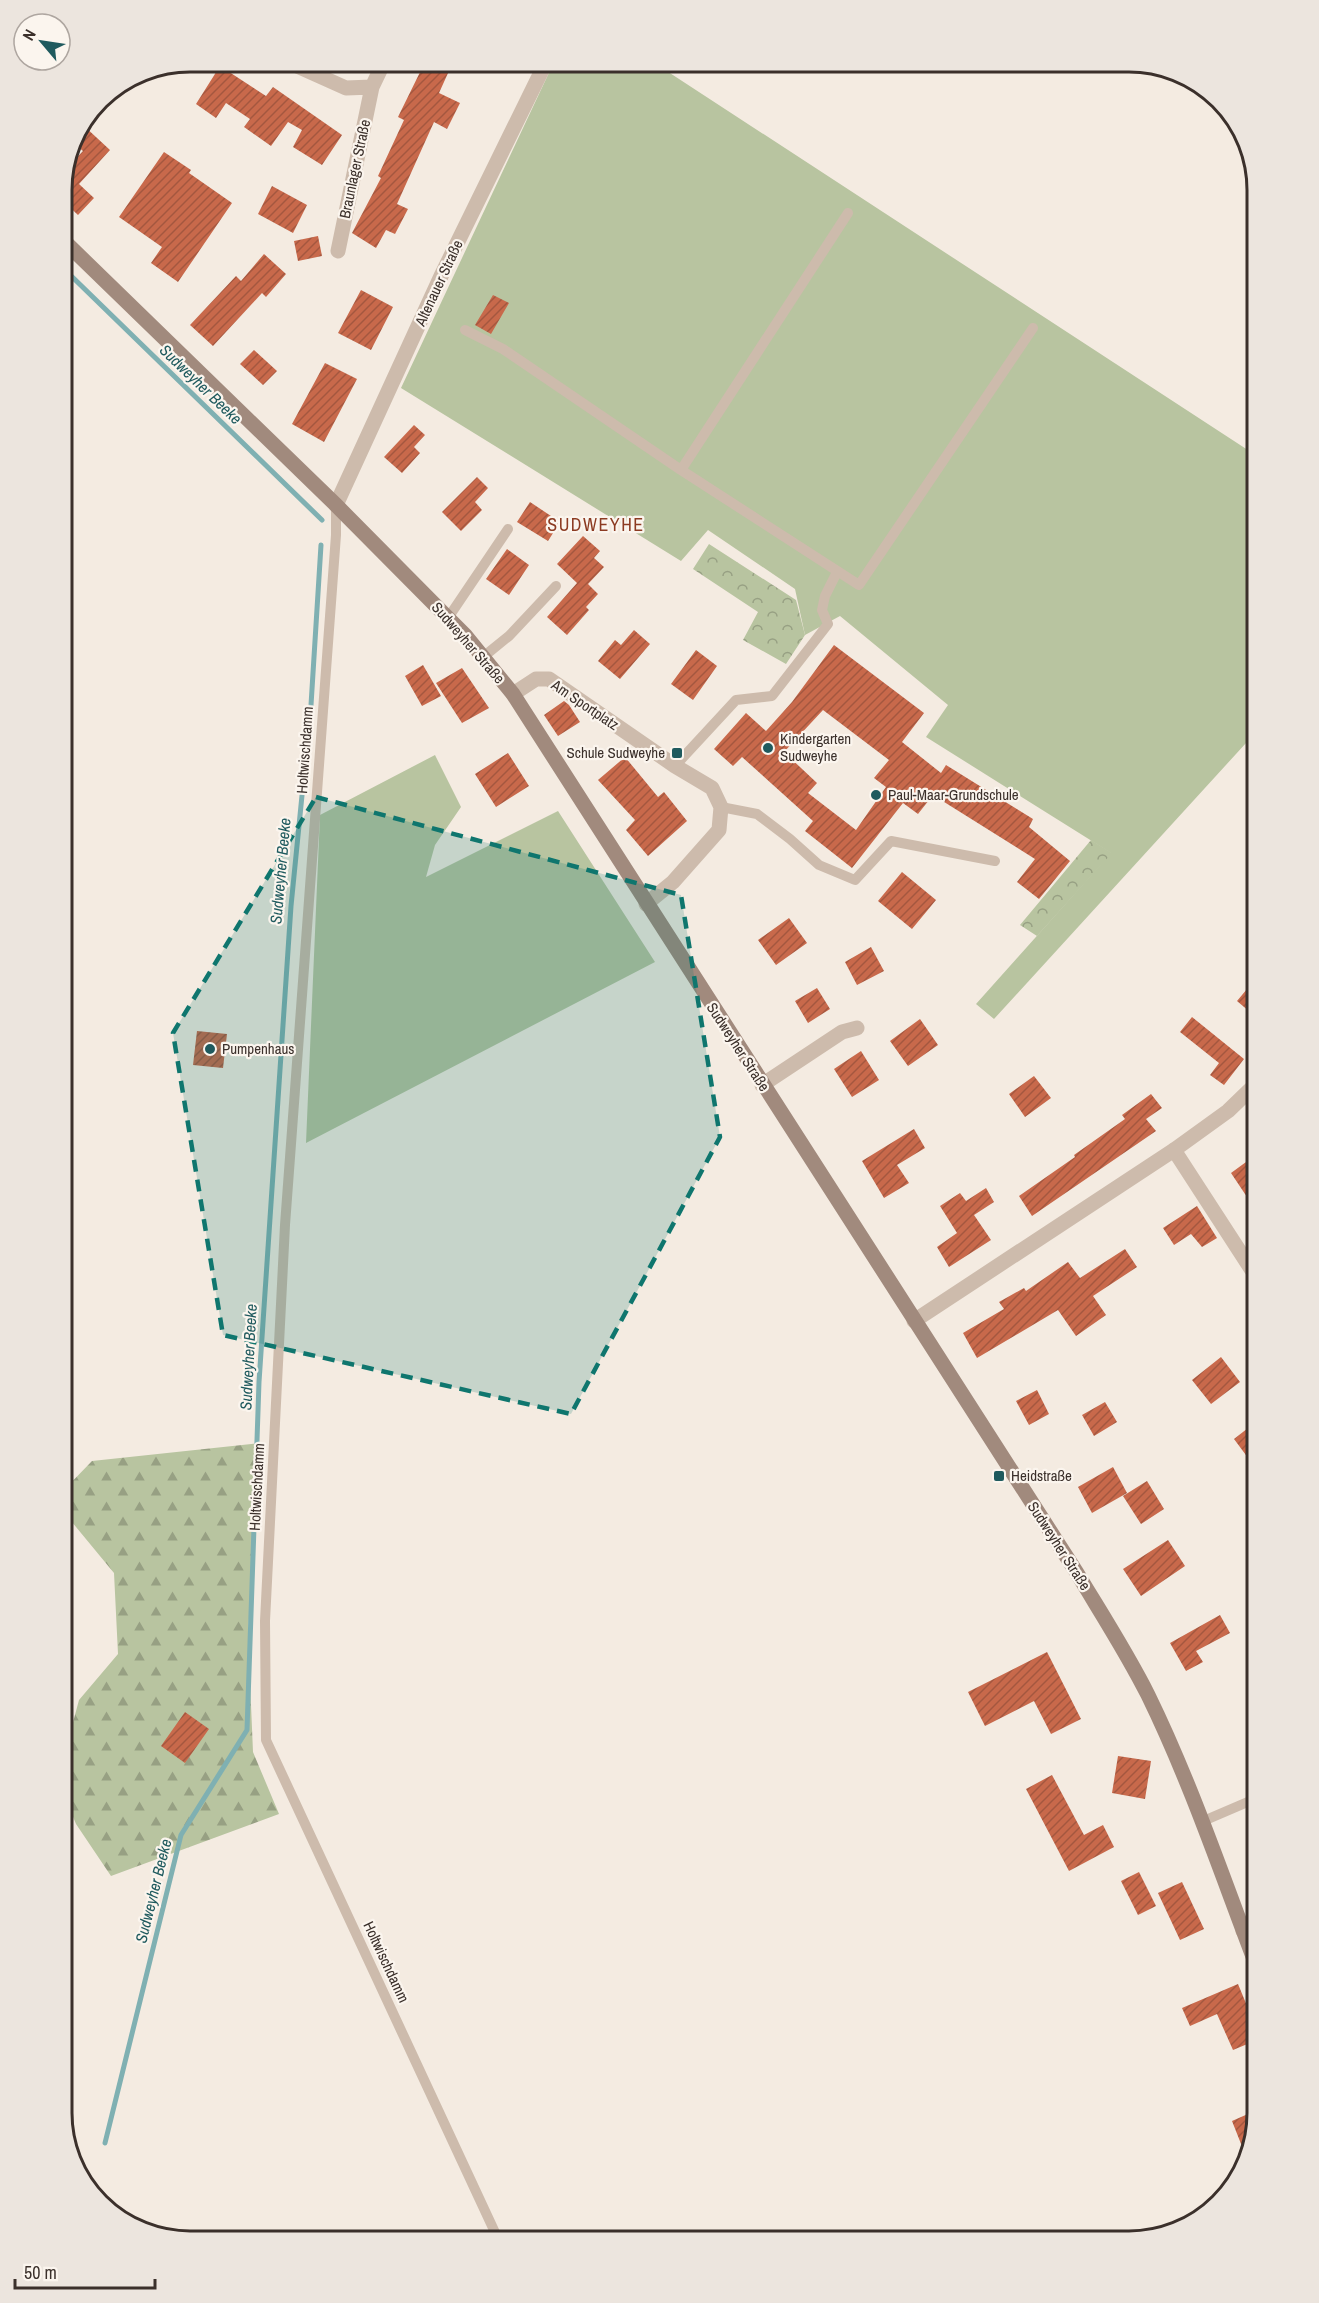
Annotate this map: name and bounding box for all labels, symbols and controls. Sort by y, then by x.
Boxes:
north arrow [12,12,72,72]
text: N [17,25,41,44]
street label: Braunlager Straße [334,117,375,220]
street label: Altenauer Straße [409,236,468,330]
water label: Sudweyher Beeke [155,339,247,429]
district label: SUDWEYHE [547,512,645,537]
street label: Sudweyher Straße [427,597,510,688]
street label: Am Sportplatz [547,674,623,735]
street label: Holtwischdamm [291,706,318,794]
place label: Kindergarten Sudweyhe [780,728,851,766]
marker: Kindergarten Sudweyhe [761,741,775,755]
place label: Schule Sudweyhe [567,742,665,763]
marker: Schule Sudweyhe [670,746,684,760]
place label: Paul-Maar-Grundschule [888,784,1019,805]
marker: Paul-Maar-Grundschule [869,788,883,802]
water label: Sudweyher Beeke [264,817,296,925]
street label: Sudweyher Straße [702,998,775,1095]
place label: Pumpenhaus [222,1038,294,1059]
marker: Pumpenhaus [203,1042,217,1056]
water label: Sudweyher Beeke [234,1303,262,1411]
street label: Holtwischdamm [244,1443,269,1531]
place label: Heidstraße [1011,1465,1072,1486]
marker: Heidstraße [992,1469,1006,1483]
street label: Sudweyher Straße [1023,1497,1096,1594]
water label: Sudweyher Beeke [129,1837,177,1945]
street label: Holtwischdamm [358,1918,414,2006]
scale bar [15,2252,154,2290]
text: 50 m [24,2260,57,2285]

